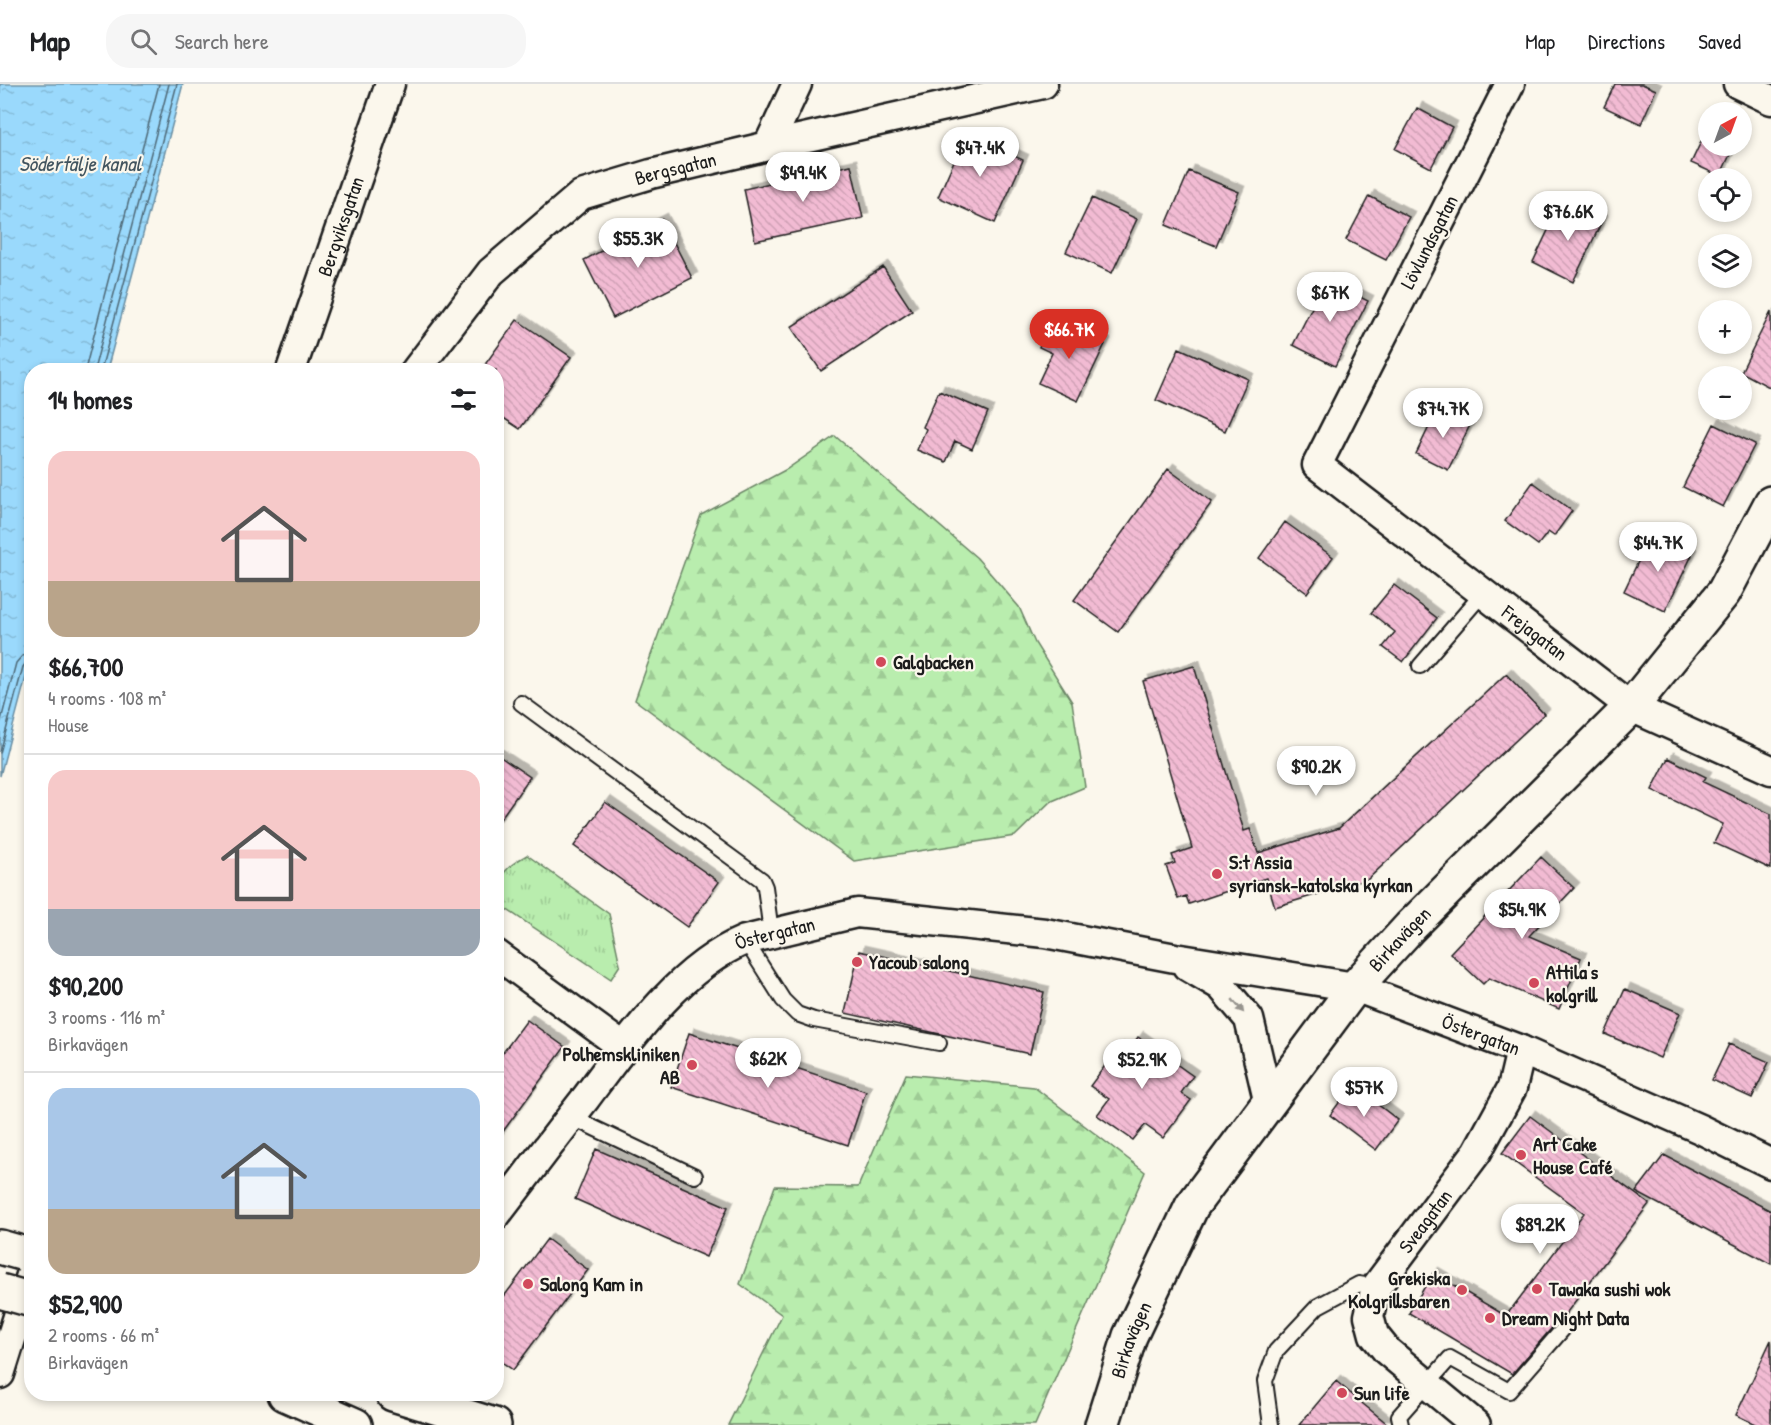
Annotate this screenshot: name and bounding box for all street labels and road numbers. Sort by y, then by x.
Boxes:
street label: Bergsgatan [631,145,719,191]
street label: Bergviksgatan [311,173,370,280]
street label: Lövlundsgatan [1393,190,1464,293]
street label: Frejagatan [1496,598,1573,666]
street label: Birkavägen [1362,900,1436,977]
street label: Östergatan [730,910,818,956]
street label: Östergatan [1438,1007,1524,1061]
street label: Sveagatan [1392,1183,1458,1258]
street label: Birkavägen [1104,1297,1158,1381]

